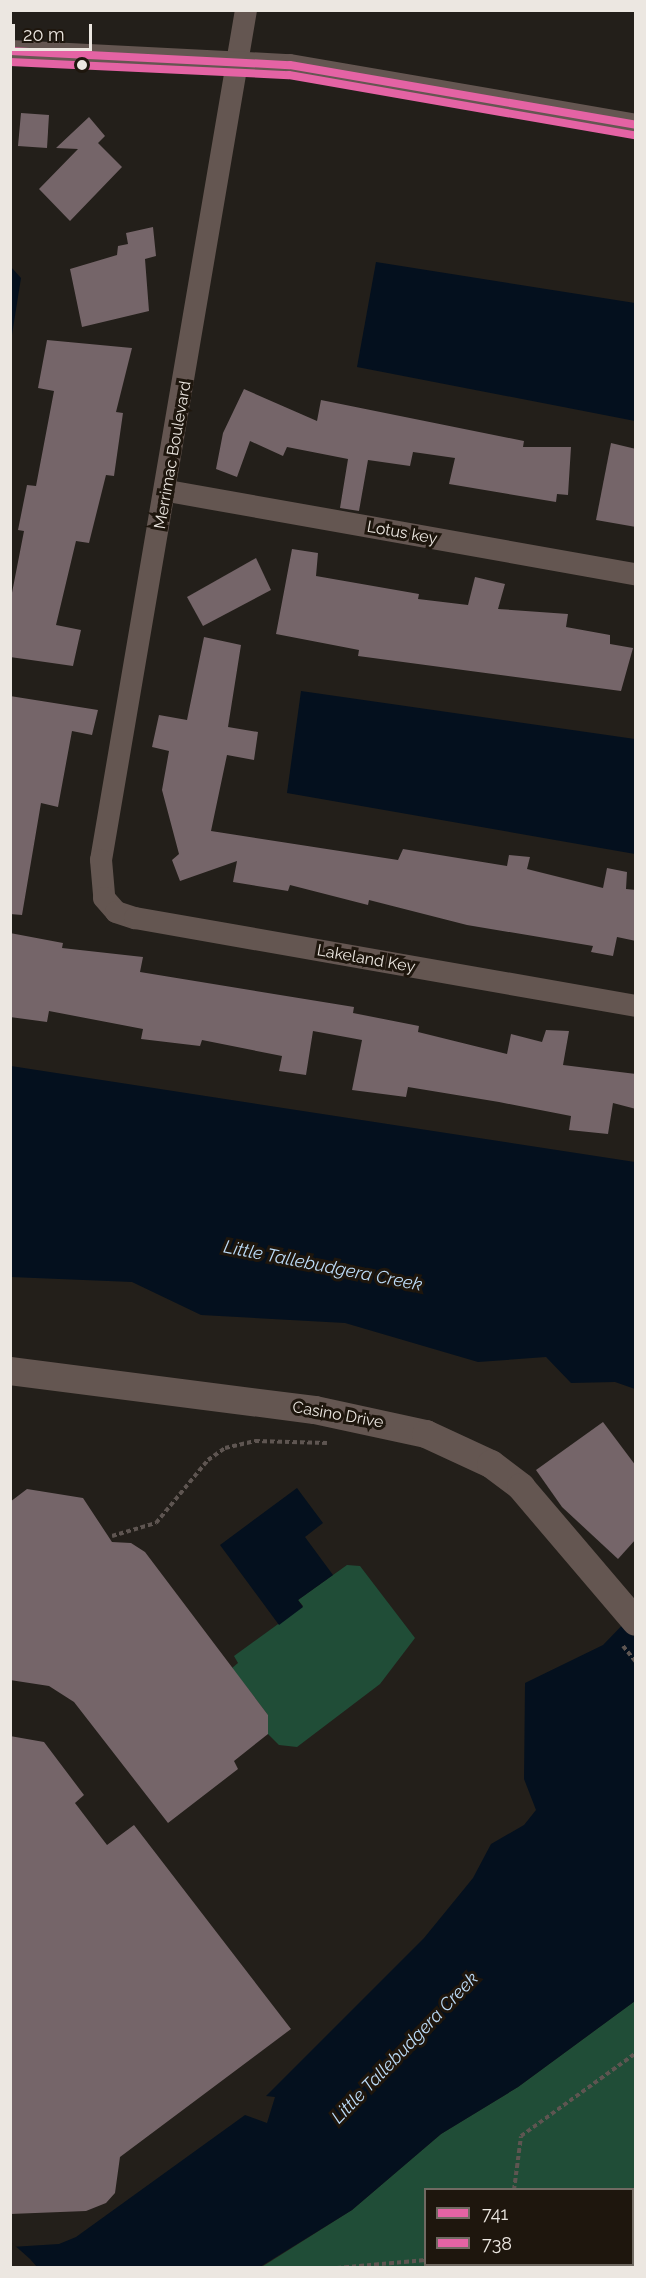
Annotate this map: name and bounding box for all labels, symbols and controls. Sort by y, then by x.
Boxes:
scale bar [15,12,94,50]
text: 20 m [23,24,65,45]
unlabelled marker [76,59,88,71]
street label: Merrimac Boulevard [151,380,195,530]
street label: Lotus key [365,517,439,549]
street label: Lakeland Key [315,941,417,977]
water label: Little Tallebudgera Creek [222,1236,424,1296]
street label: Casino Drive [291,1398,385,1432]
water label: Little Tallebudgera Creek [327,1968,483,2128]
legend [424,2188,634,2266]
text: 741 [482,2203,508,2224]
text: 738 [482,2233,512,2254]

